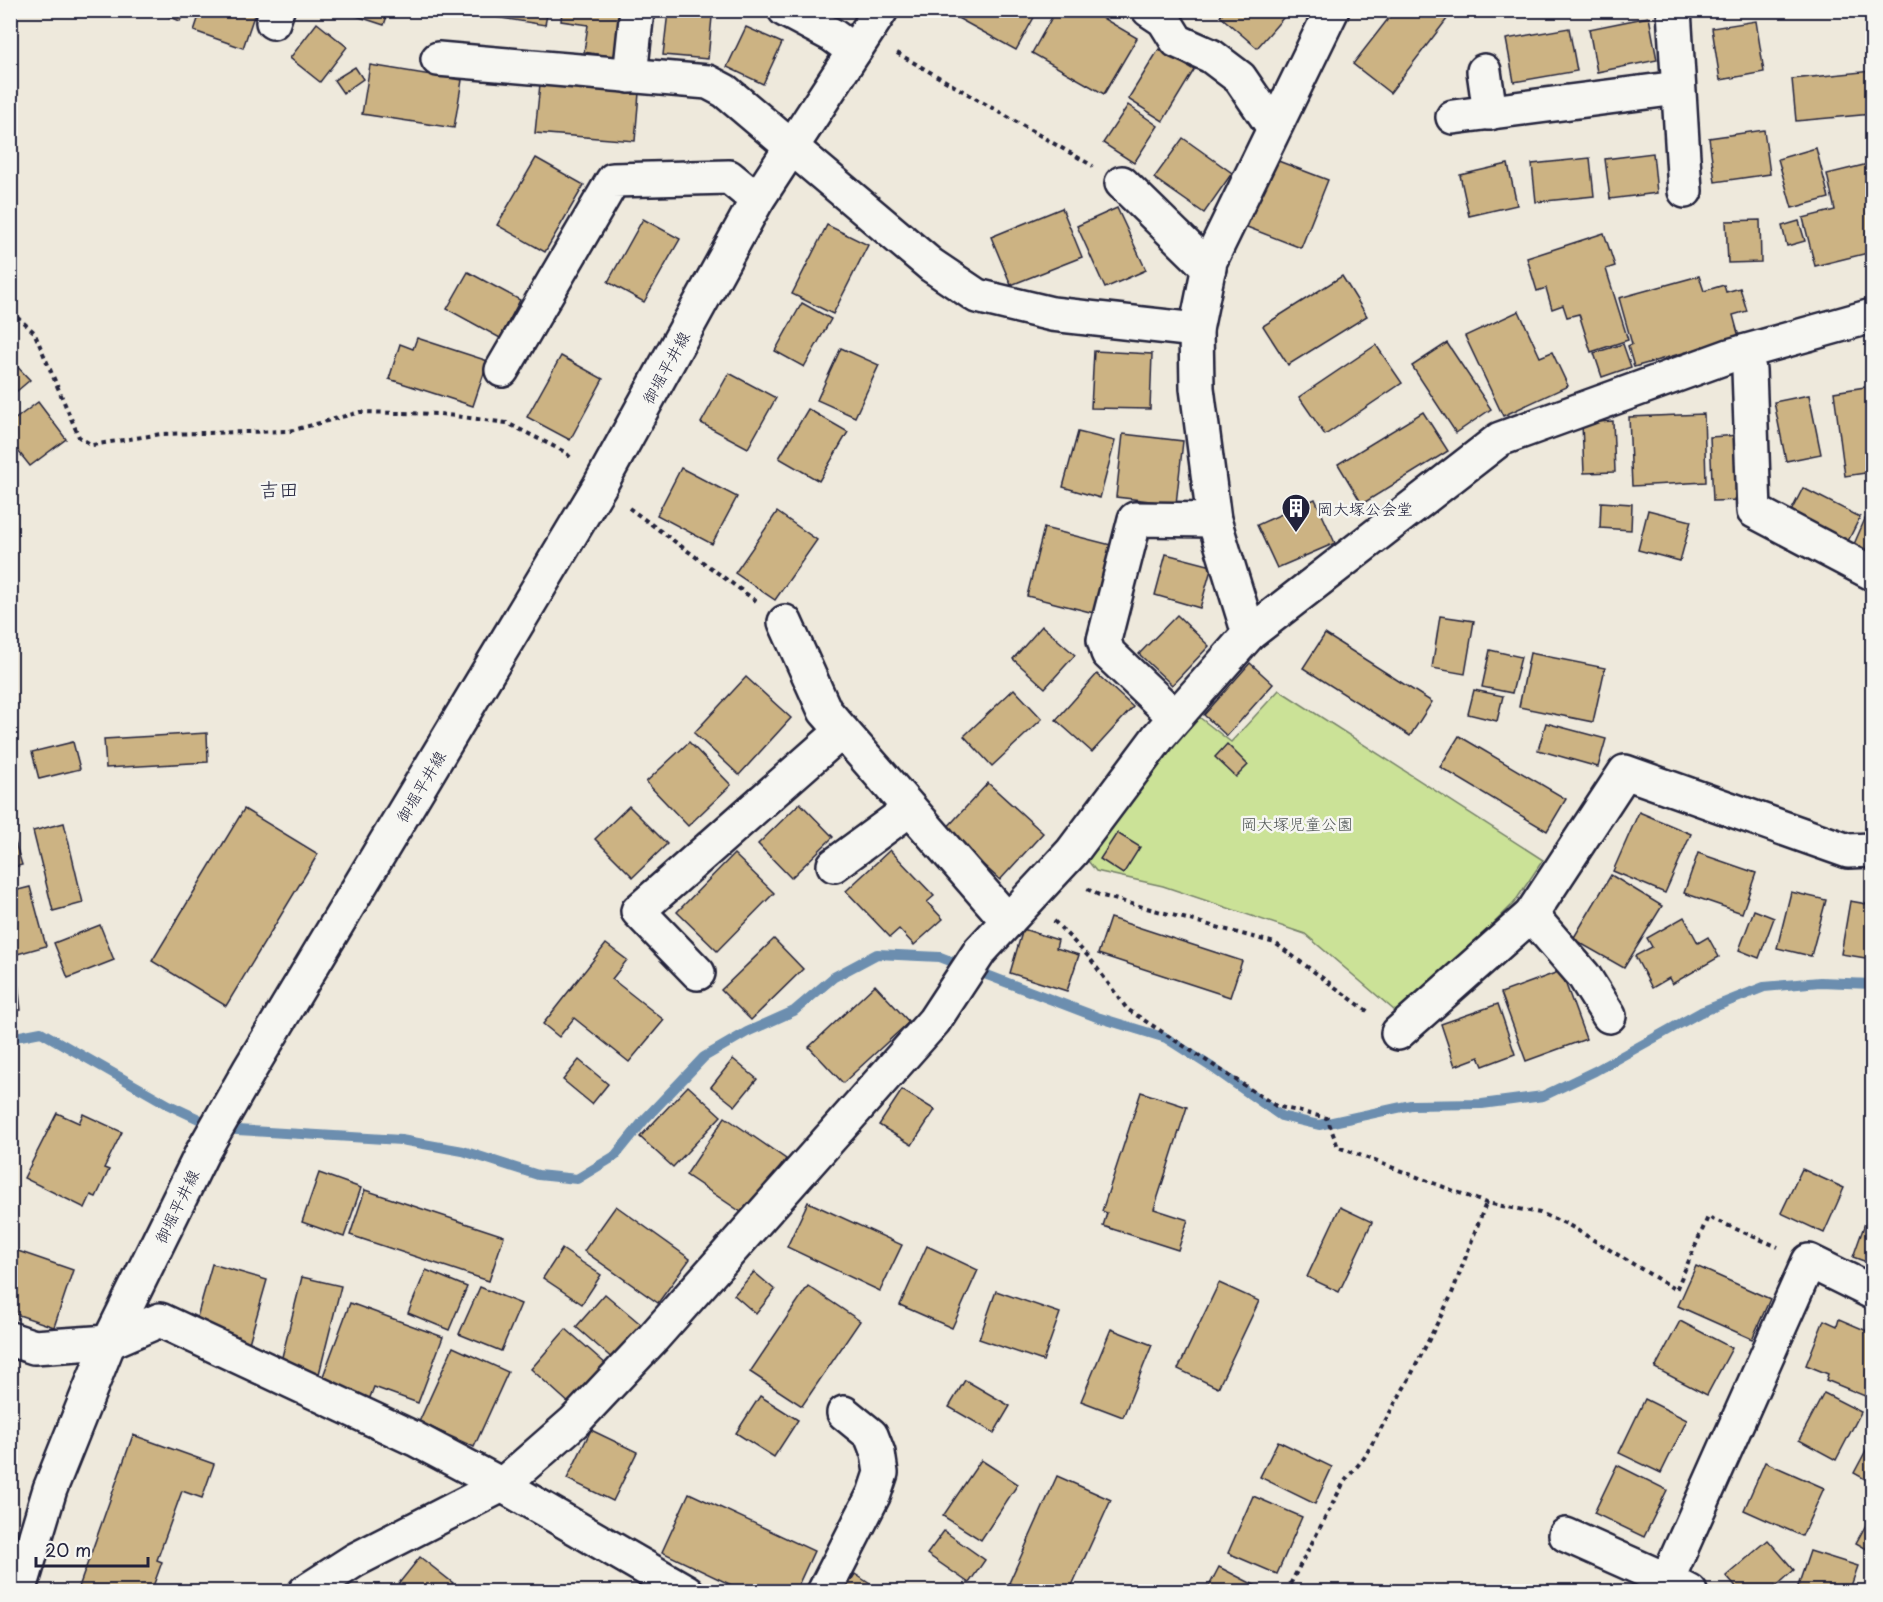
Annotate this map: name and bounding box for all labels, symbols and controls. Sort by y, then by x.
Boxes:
street label: 御堀平井線 [635,326,695,408]
district label: 吉田 [259,474,299,504]
building icon: 岡大塚公会堂 [1280,492,1312,534]
place label: 岡大塚公会堂 [1317,496,1413,520]
street label: 御堀平井線 [389,746,451,826]
park label: 岡大塚児童公園 [1241,811,1353,835]
street label: 御堀平井線 [148,1165,204,1247]
scale bar [36,1530,148,1568]
text: 20 m [45,1536,91,1563]

